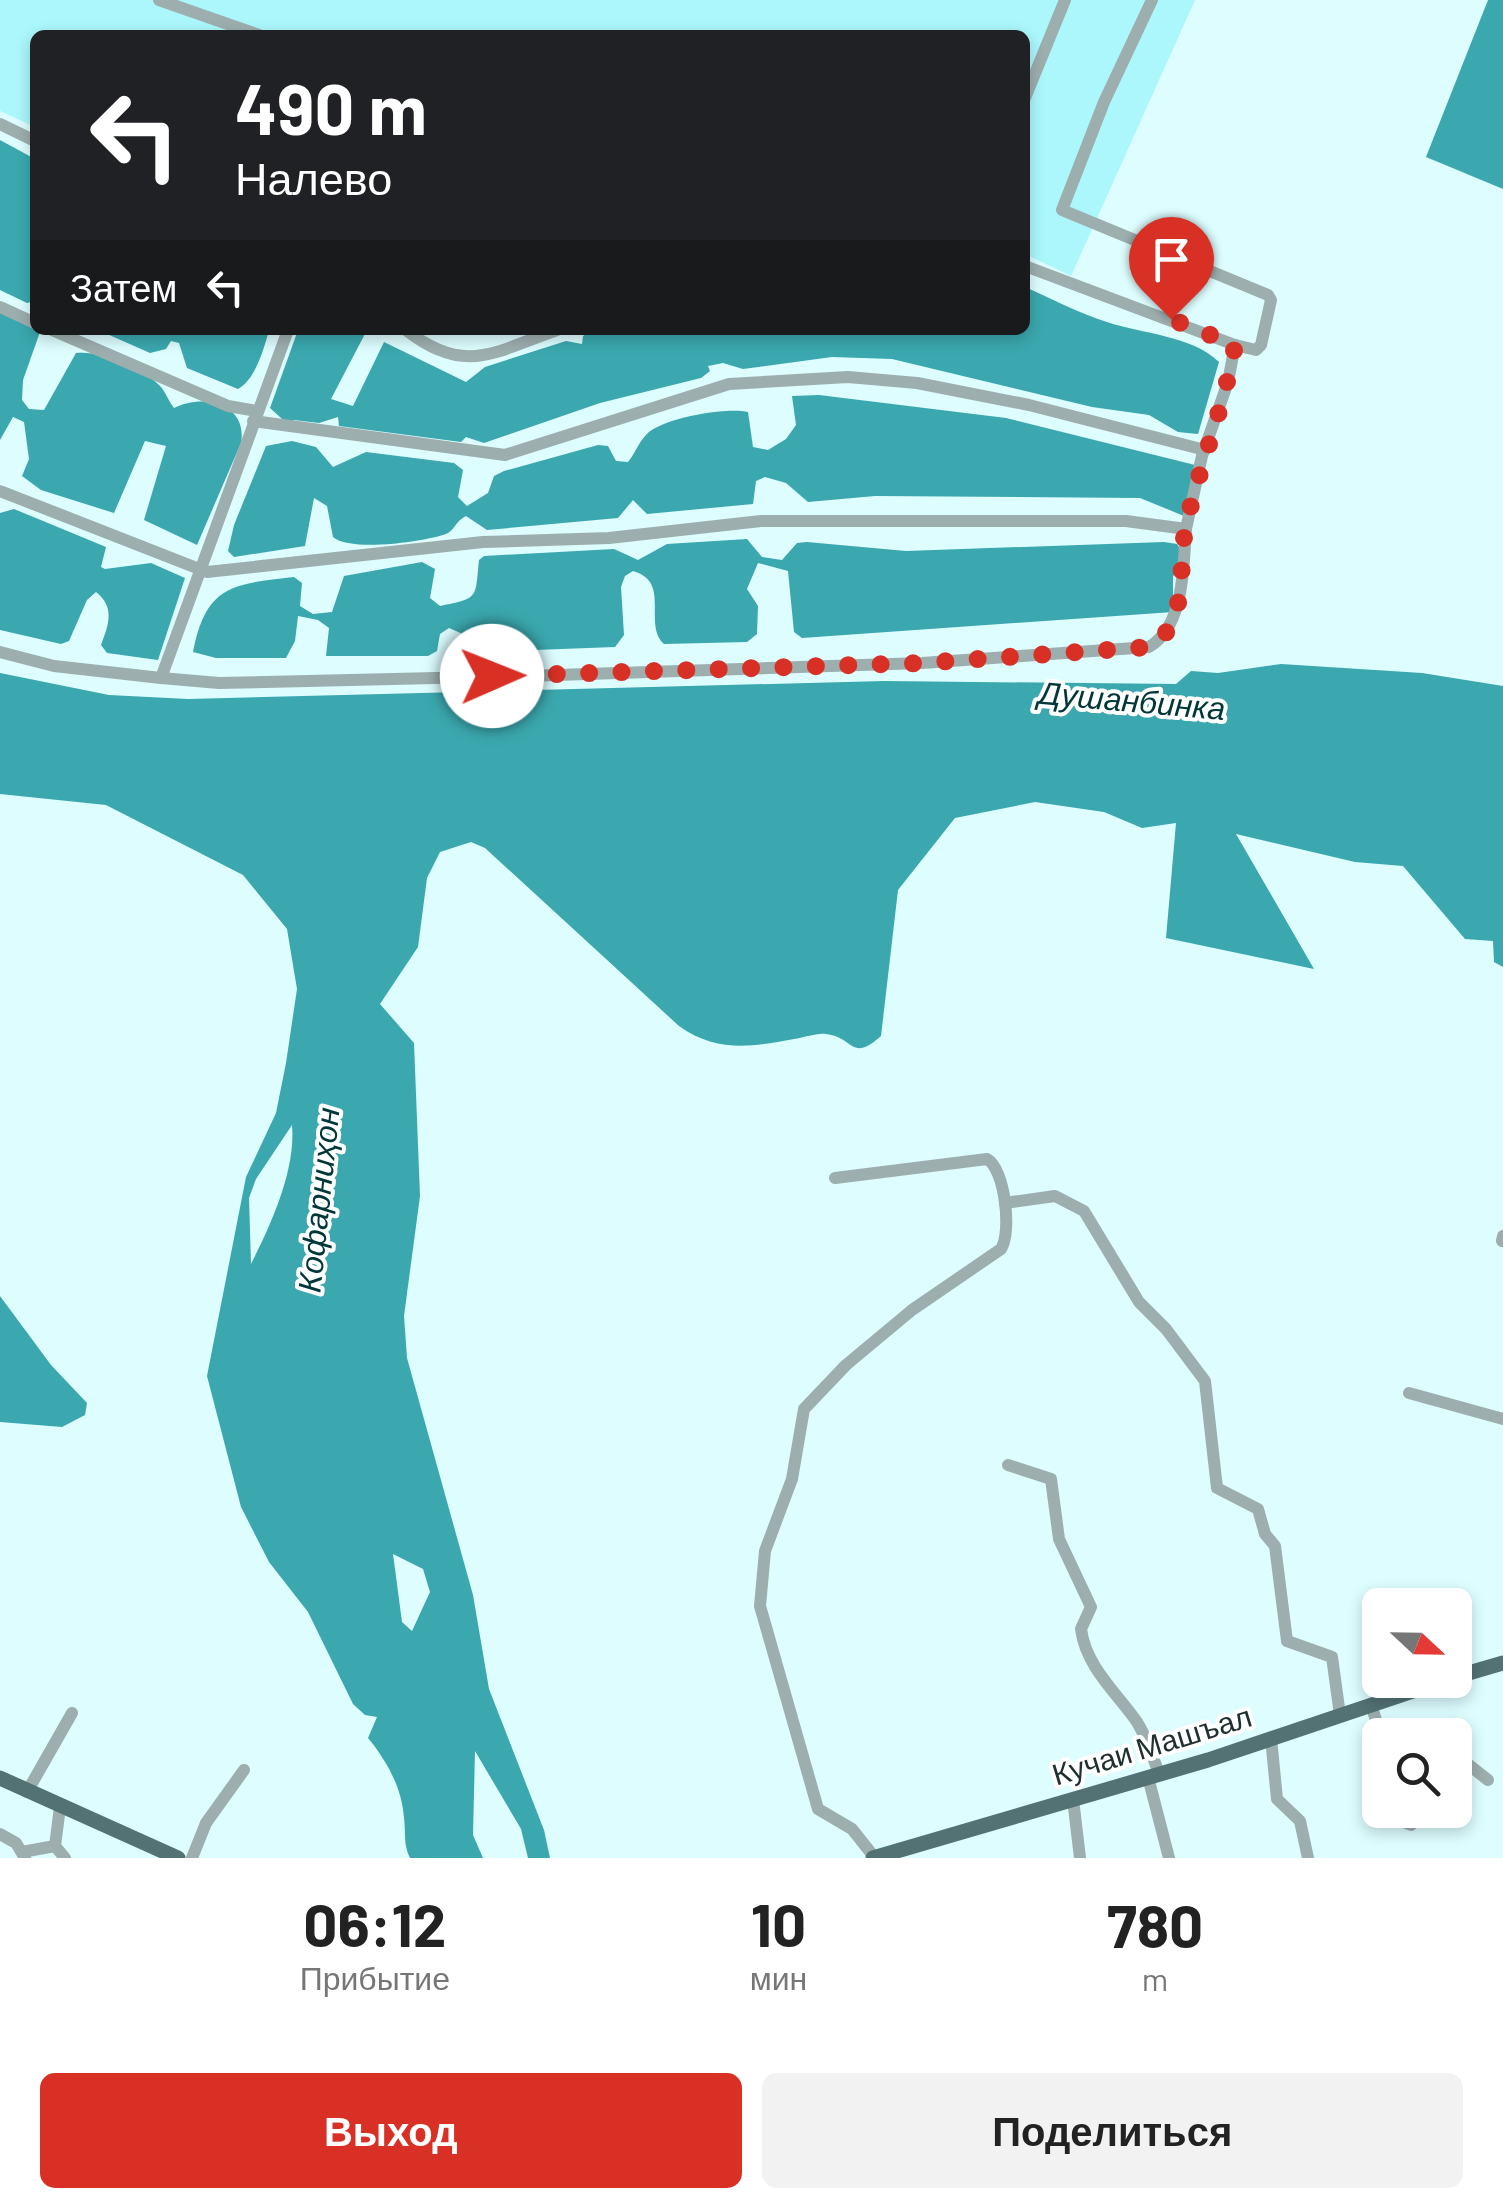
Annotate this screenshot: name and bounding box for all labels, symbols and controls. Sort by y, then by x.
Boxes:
text: 490 m [235,65,427,149]
icon: left [70,70,200,200]
text: Налево [235,150,392,204]
pin [1129,217,1214,320]
icon: arrive [1144,232,1199,287]
icon: left [198,260,253,315]
text: Затем [70,264,178,310]
position arrow [440,624,544,728]
water label: Душанбинка [1034,672,1227,727]
water label: Кофарниҳон [288,1105,347,1294]
north arrow [1362,1588,1472,1698]
map controls [1362,1588,1472,1828]
street label: Кучаи Машъал [1047,1697,1255,1791]
button: search [1362,1718,1472,1828]
text: 06:12 [303,1887,446,1959]
text: 10 [751,1887,806,1959]
text: 780 [1107,1888,1203,1960]
text: Прибытие [300,1958,450,1996]
text: мин [750,1958,807,1996]
text: m [1142,1959,1168,1997]
button: Выход [40,2073,742,2188]
button: Поделиться [762,2073,1463,2188]

